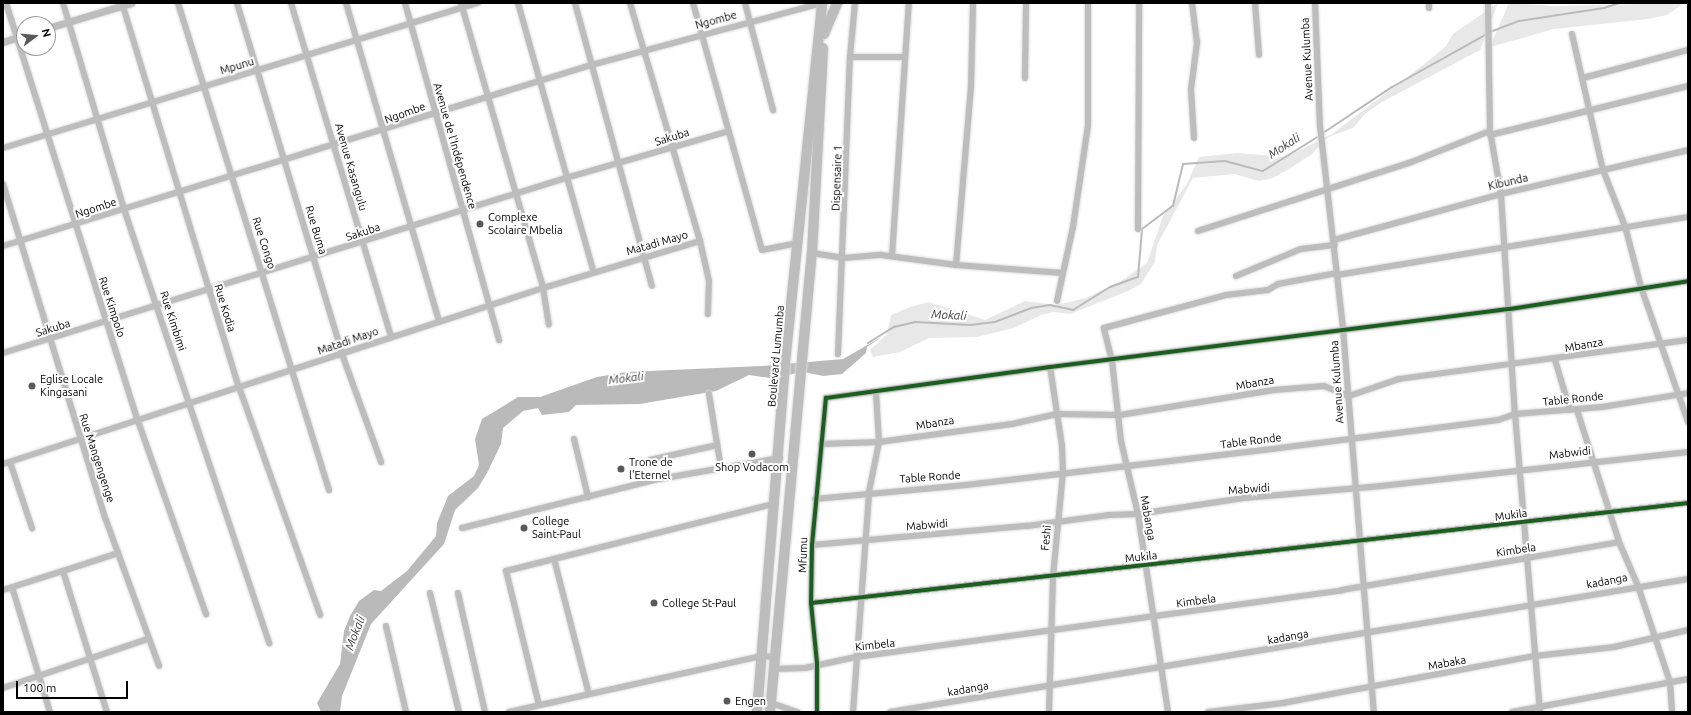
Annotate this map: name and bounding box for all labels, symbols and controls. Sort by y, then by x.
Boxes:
street label: Ngombe [694,8,738,32]
north arrow [16,16,56,56]
street label: Avenue Kulumba [1298,17,1316,101]
text: N [40,27,53,39]
street label: Mpunu [218,55,256,77]
street label: Avenue de l'Indépendence [431,81,479,211]
street label: Ngombe [383,100,427,126]
street label: Avenue Kasangulu [332,122,370,212]
street label: Sakuba [653,126,691,148]
water label: Mokali [1265,130,1303,162]
street label: Dispensaire 1 [829,145,845,211]
street label: Kibunda [1487,171,1529,193]
street label: Ngombe [74,195,118,221]
street label: Rue Buma [302,204,330,256]
place label: Complexe Scolaire Mbelia [488,211,563,237]
street label: Rue Congo [249,215,279,271]
marker: Complexe Scolaire Mbelia [475,219,485,229]
street label: Sakuba [344,220,382,244]
street label: Matadi Mayo [625,228,689,258]
street label: Rue Kimpolo [96,275,128,339]
street label: Rue Kodia [211,282,239,334]
street label: Rue Kimbimi [157,289,189,353]
street label: Boulevard Lumumba [765,305,787,407]
water label: Mokali [931,307,967,323]
street label: Sakuba [34,317,72,339]
street label: Matadi Mayo [316,324,380,358]
street label: Mbanza [1564,335,1604,355]
street label: Avenue Kulumba [1328,340,1346,424]
water label: Mokali [608,369,644,387]
place label: Eglise Locale Kingasani [40,373,103,399]
street label: Mbanza [1235,373,1275,393]
marker: Eglise Locale Kingasani [27,381,37,391]
street label: Table Ronde [1542,389,1604,409]
street label: Rue Mangengenge [76,412,118,504]
street label: Mbanza [915,413,955,433]
street label: Table Ronde [1220,431,1282,451]
street label: Mabwidi [1548,444,1592,462]
marker: Shop Vodacom [747,449,757,459]
place label: Trone de l'Eternel [629,456,673,482]
place label: Shop Vodacom [715,460,789,474]
marker: Trone de l'Eternel [616,464,626,474]
street label: Table Ronde [899,468,961,486]
street label: Mabwidi [1228,481,1270,497]
street label: Mabanga [1138,494,1158,542]
street label: Mukila [1494,506,1528,524]
place label: College Saint-Paul [532,515,581,541]
street label: Mabwidi [906,517,948,533]
marker: College Saint-Paul [519,523,529,533]
street label: Feshi [1038,525,1054,551]
street label: Mfumu [796,537,810,573]
street label: Kimbela [1495,540,1537,560]
street label: Mukila [1124,549,1158,565]
street label: kadanga [1585,571,1629,591]
street label: Kimbela [1175,592,1217,610]
place label: College St-Paul [662,596,736,610]
marker: College St-Paul [649,598,659,608]
water label: Mokali [342,614,368,652]
street label: kadanga [1266,627,1310,647]
street label: Kimbela [854,636,896,654]
street label: Mabaka [1427,653,1467,673]
scale bar [18,673,130,699]
street label: kadanga [946,679,990,699]
text: 100 m [23,681,56,694]
place label: Engen [735,694,766,708]
marker: Engen [722,696,732,706]

